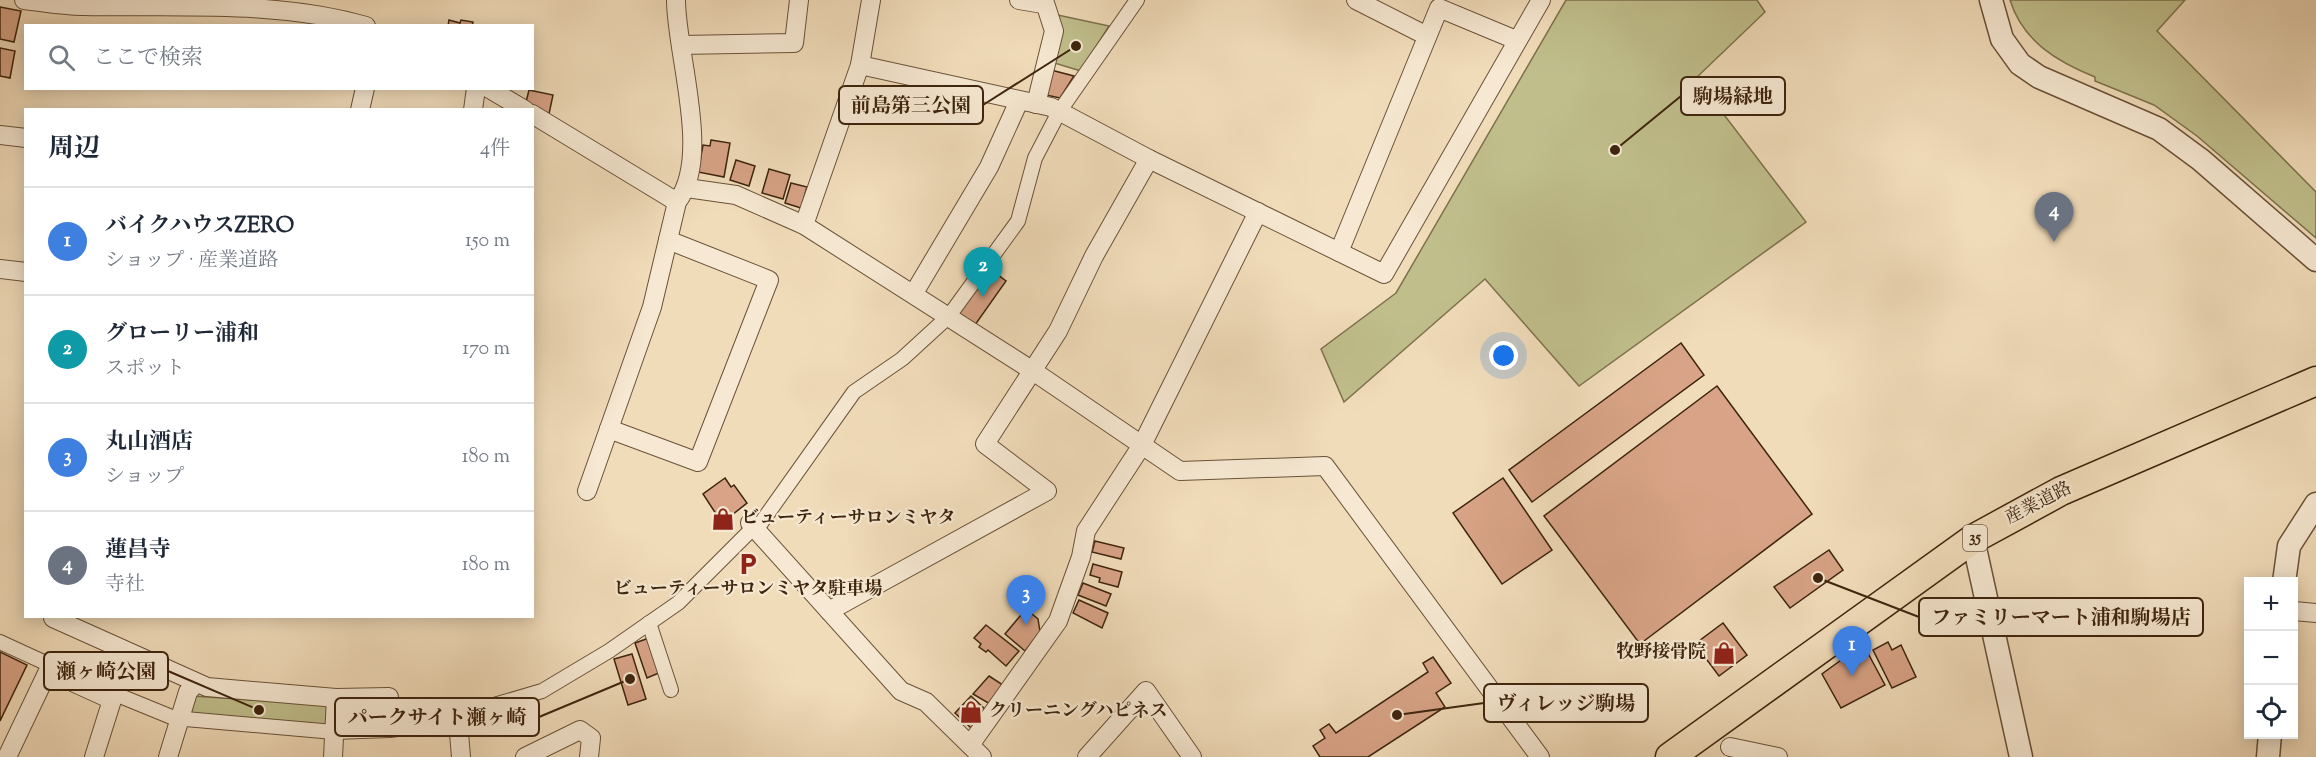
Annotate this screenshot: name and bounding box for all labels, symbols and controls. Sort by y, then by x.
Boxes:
search box [24,24,534,90]
icon: search [45,41,78,74]
text: ここで検索 [93,43,203,75]
callout: 駒場緑地 [1681,77,1785,115]
text: 駒場緑地 [1693,84,1773,113]
callout: 前島第三公園 [839,86,983,124]
text: 前島第三公園 [851,93,971,122]
text: 周辺 [48,131,100,168]
text: 4件 [480,135,510,164]
pin: 4 [2034,192,2074,242]
text: バイクハウスZERO [105,211,294,243]
text: 1 [64,227,71,256]
text: 150 m [465,227,510,256]
text: ショップ · 産業道路 [105,247,278,276]
pin: 2 [964,248,1002,297]
text: グローリー浦和 [105,319,259,351]
text: 2 [63,335,72,364]
text: 170 m [462,335,510,364]
your location [1489,341,1518,370]
text: スポット [105,355,185,384]
text: 丸山酒店 [105,427,193,459]
text: 3 [63,443,72,472]
text: 180 m [462,443,510,472]
text: ショップ [105,463,185,492]
street label: 産業道路 [2001,476,2077,532]
shop icon: ビューティーサロンミヤタ [710,506,736,532]
place label: ビューティーサロンミヤタ [741,506,955,532]
road number: 35 [1963,525,1987,551]
text: 蓮昌寺 [105,535,171,567]
text: 4 [62,551,73,580]
text: 180 m [462,551,510,580]
parking icon: ビューティーサロンミヤタ駐車場 [735,551,761,577]
text: 寺社 [105,571,145,600]
pin: 3 [1006,576,1046,625]
place label: ビューティーサロンミヤタ駐車場 [614,577,882,603]
map controls [2244,577,2298,739]
button: + [2244,577,2298,631]
callout: ファミリーマート浦和駒場店 [1919,598,2203,636]
text: ファミリーマート浦和駒場店 [1931,605,2191,634]
pin: 1 [1832,626,1872,676]
button: − [2244,631,2298,685]
place label: 牧野接骨院 [1616,640,1706,666]
shop icon: 牧野接骨院 [1711,640,1737,666]
callout: 瀬ヶ崎公園 [44,652,168,690]
text: 瀬ヶ崎公園 [56,659,156,688]
callout: ヴィレッジ駒場 [1484,684,1648,722]
button: locate [2244,685,2298,739]
text: ヴィレッジ駒場 [1497,691,1635,720]
callout: パークサイト瀬ヶ崎 [335,698,539,736]
shop icon: クリーニングハピネス [958,699,984,725]
place label: クリーニングハピネス [989,699,1168,725]
text: パークサイト瀬ヶ崎 [348,705,526,734]

